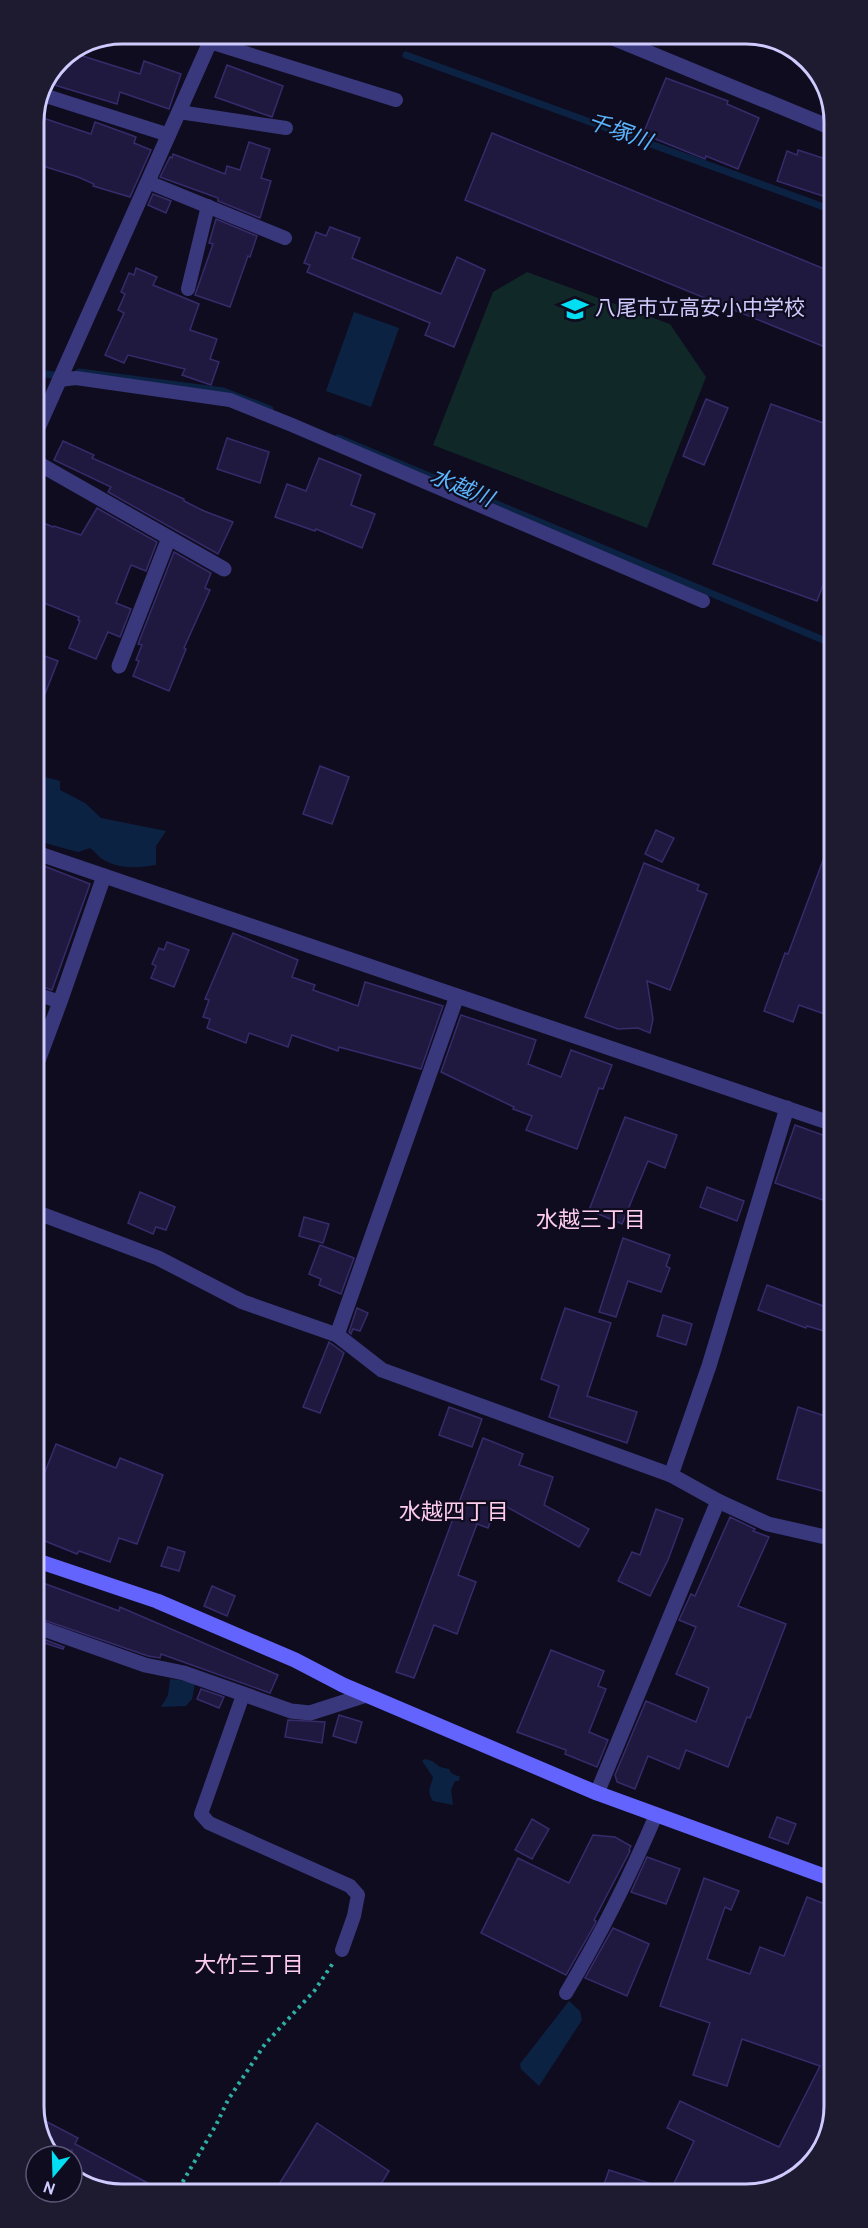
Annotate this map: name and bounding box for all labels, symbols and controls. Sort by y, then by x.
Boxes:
water label: 千塚川 [583,109,656,158]
school or university icon: 八尾市立高安小中学校 [560,294,590,324]
place label: 八尾市立高安小中学校 [595,296,805,323]
water label: 水越川 [425,464,498,515]
district label: 水越三丁目 [536,1208,646,1235]
district label: 水越四丁目 [399,1500,509,1527]
district label: 大竹三丁目 [194,1953,304,1980]
north arrow [24,2144,84,2204]
text: N [41,2175,58,2198]

